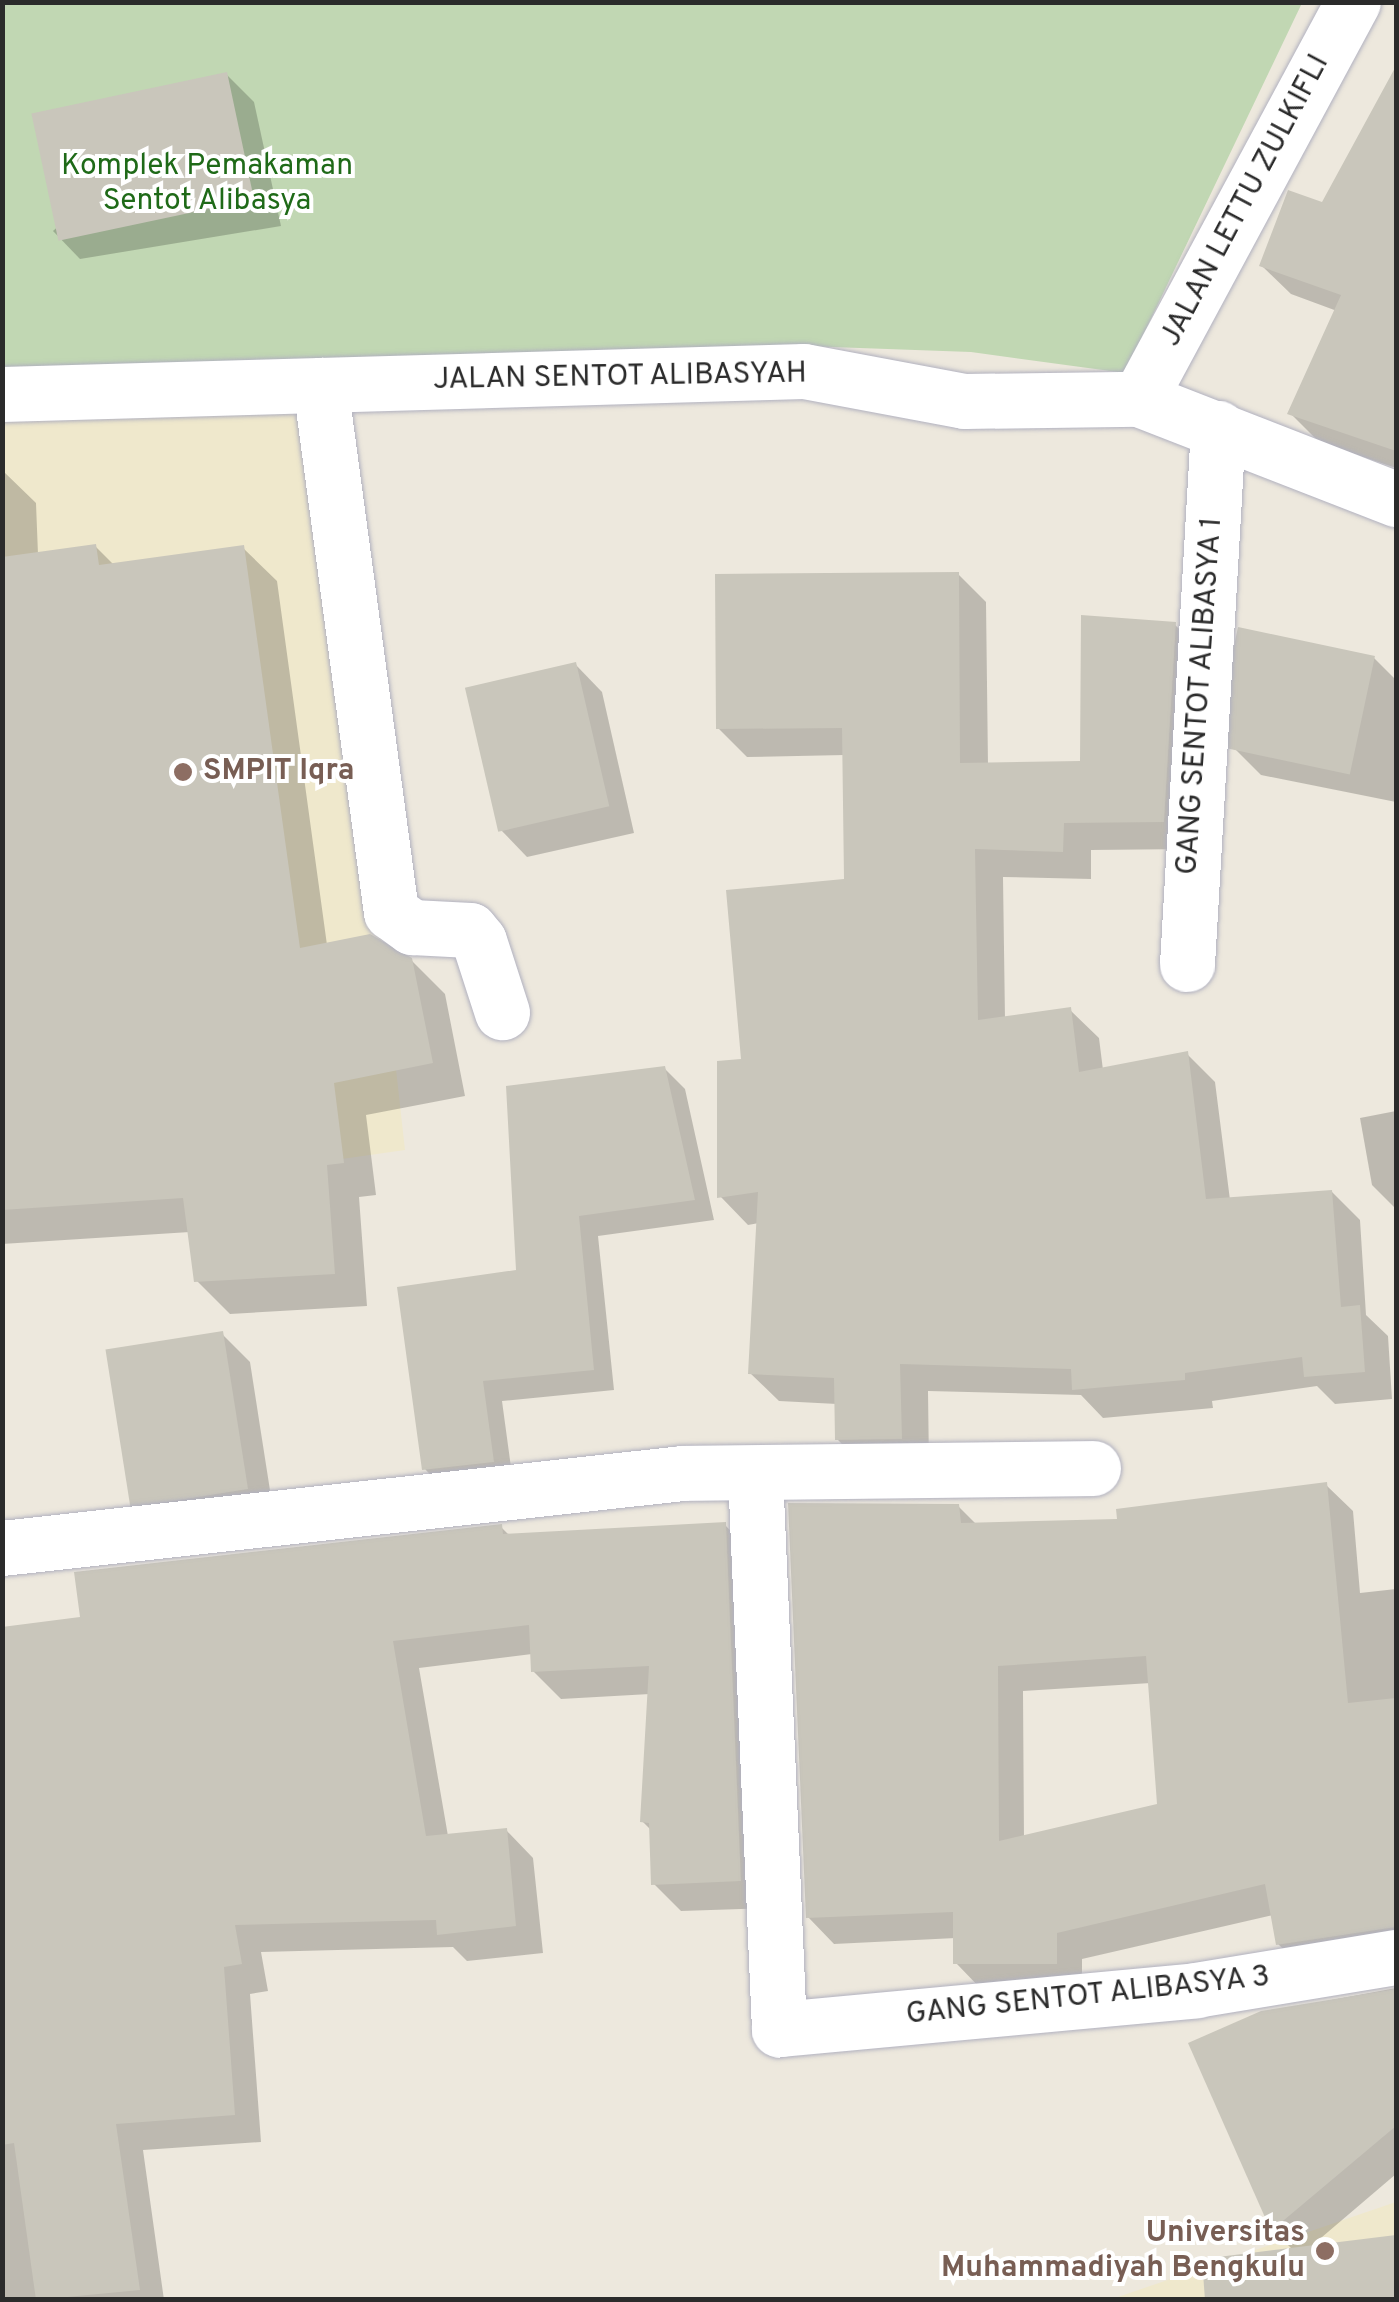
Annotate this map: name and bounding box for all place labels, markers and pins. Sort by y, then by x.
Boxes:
place label: SMPIT Iqra [203,754,354,790]
marker: SMPIT Iqra [172,761,194,783]
place label: Universitas Muhammadiyah Bengkulu [941,2216,1305,2286]
marker: Universitas Muhammadiyah Bengkulu [1314,2240,1336,2262]

